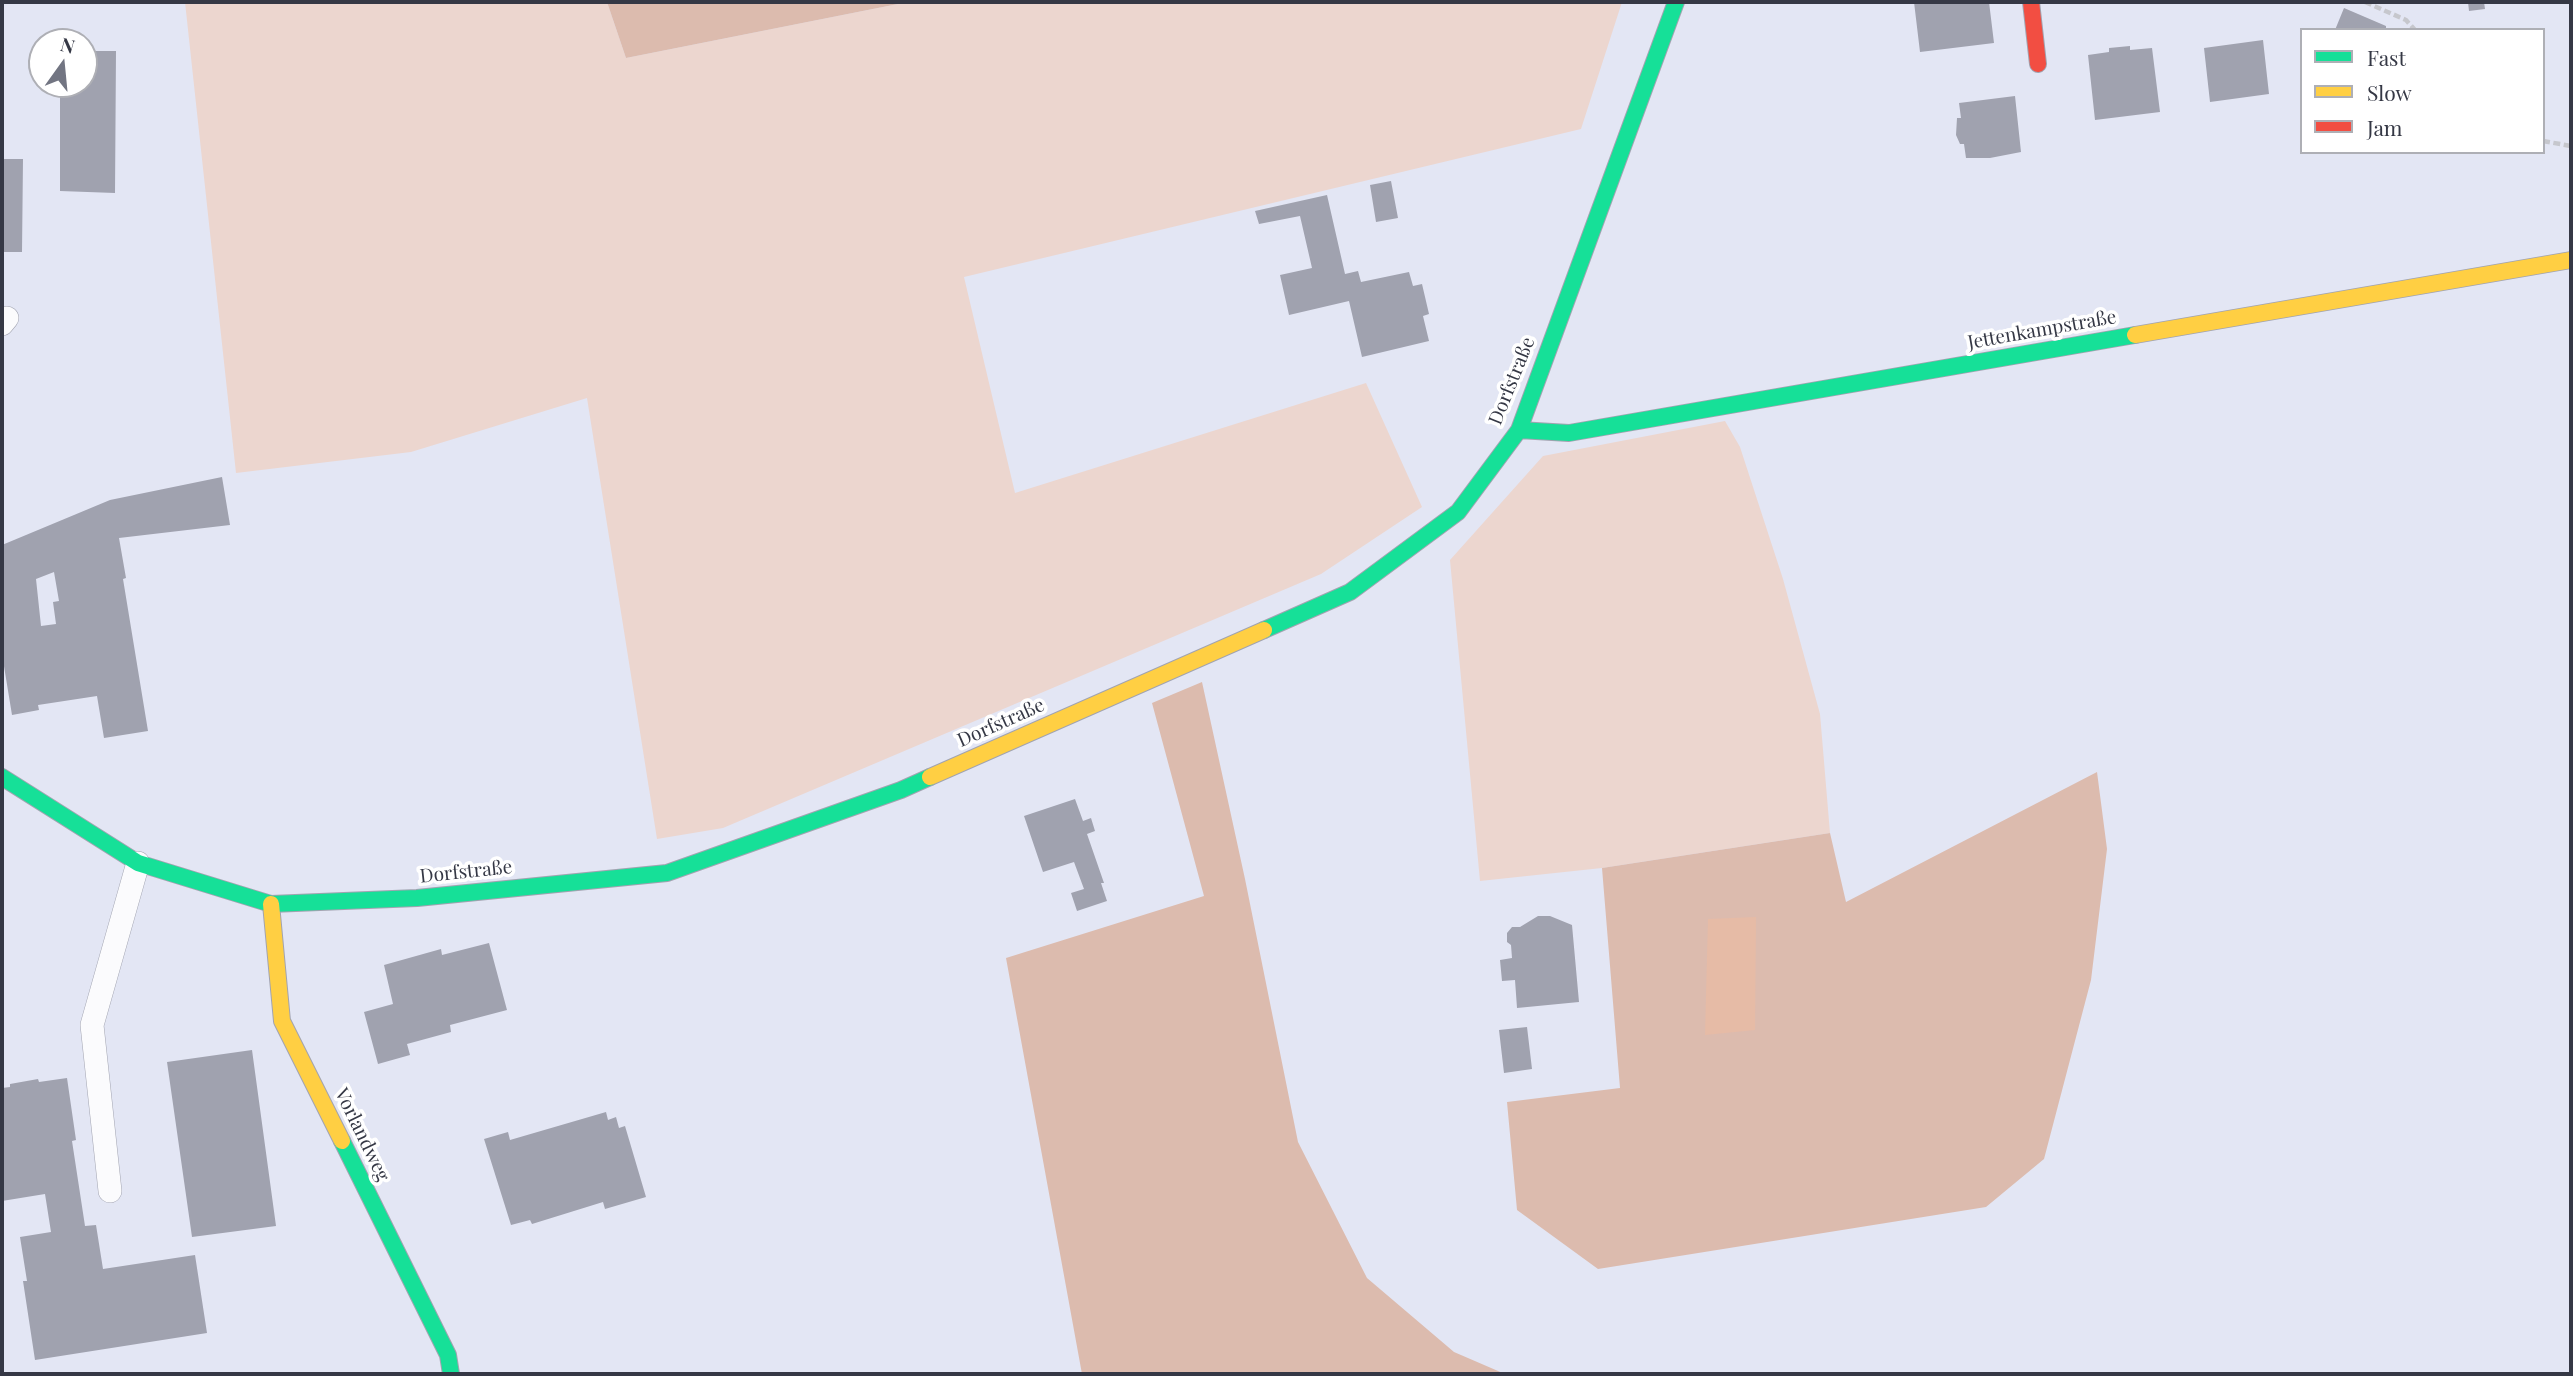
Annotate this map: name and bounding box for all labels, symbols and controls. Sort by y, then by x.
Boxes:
north arrow [28,28,98,98]
legend [2300,28,2545,154]
text: N [58,30,78,59]
text: Fast [2367,43,2406,71]
text: Slow [2367,78,2412,106]
text: Jam [2367,113,2403,141]
street label: Jettenkampstraße [1966,306,2118,354]
street label: Dorfstraße [1484,334,1540,428]
street label: Dorfstraße [954,694,1048,752]
street label: Dorfstraße [419,856,513,888]
street label: Vorlandweg [330,1085,394,1185]

